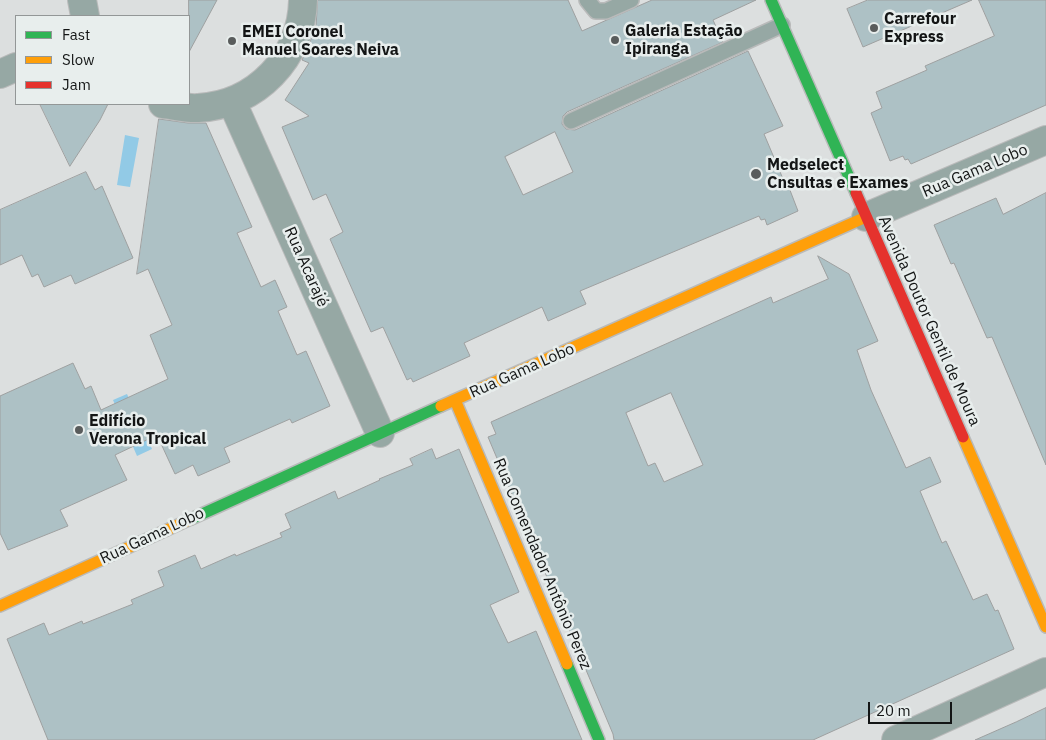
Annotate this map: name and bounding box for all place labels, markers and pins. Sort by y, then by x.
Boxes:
place label: Carrefour Express [884,9,956,47]
place label: Galeria Estação Ipiranga [625,21,743,59]
place label: EMEI Coronel Manuel Soares Neiva [242,22,399,60]
marker: Carrefour Express [868,22,880,34]
marker: Galeria Estação Ipiranga [609,34,621,46]
marker: EMEI Coronel Manuel Soares Neiva [226,35,238,47]
place label: Medselect Cnsultas e Exames [767,155,908,193]
marker: Medselect Cnsultas e Exames [749,167,763,181]
place label: Edifício Verona Tropical [89,411,206,449]
marker: Edifício Verona Tropical [73,424,85,436]

